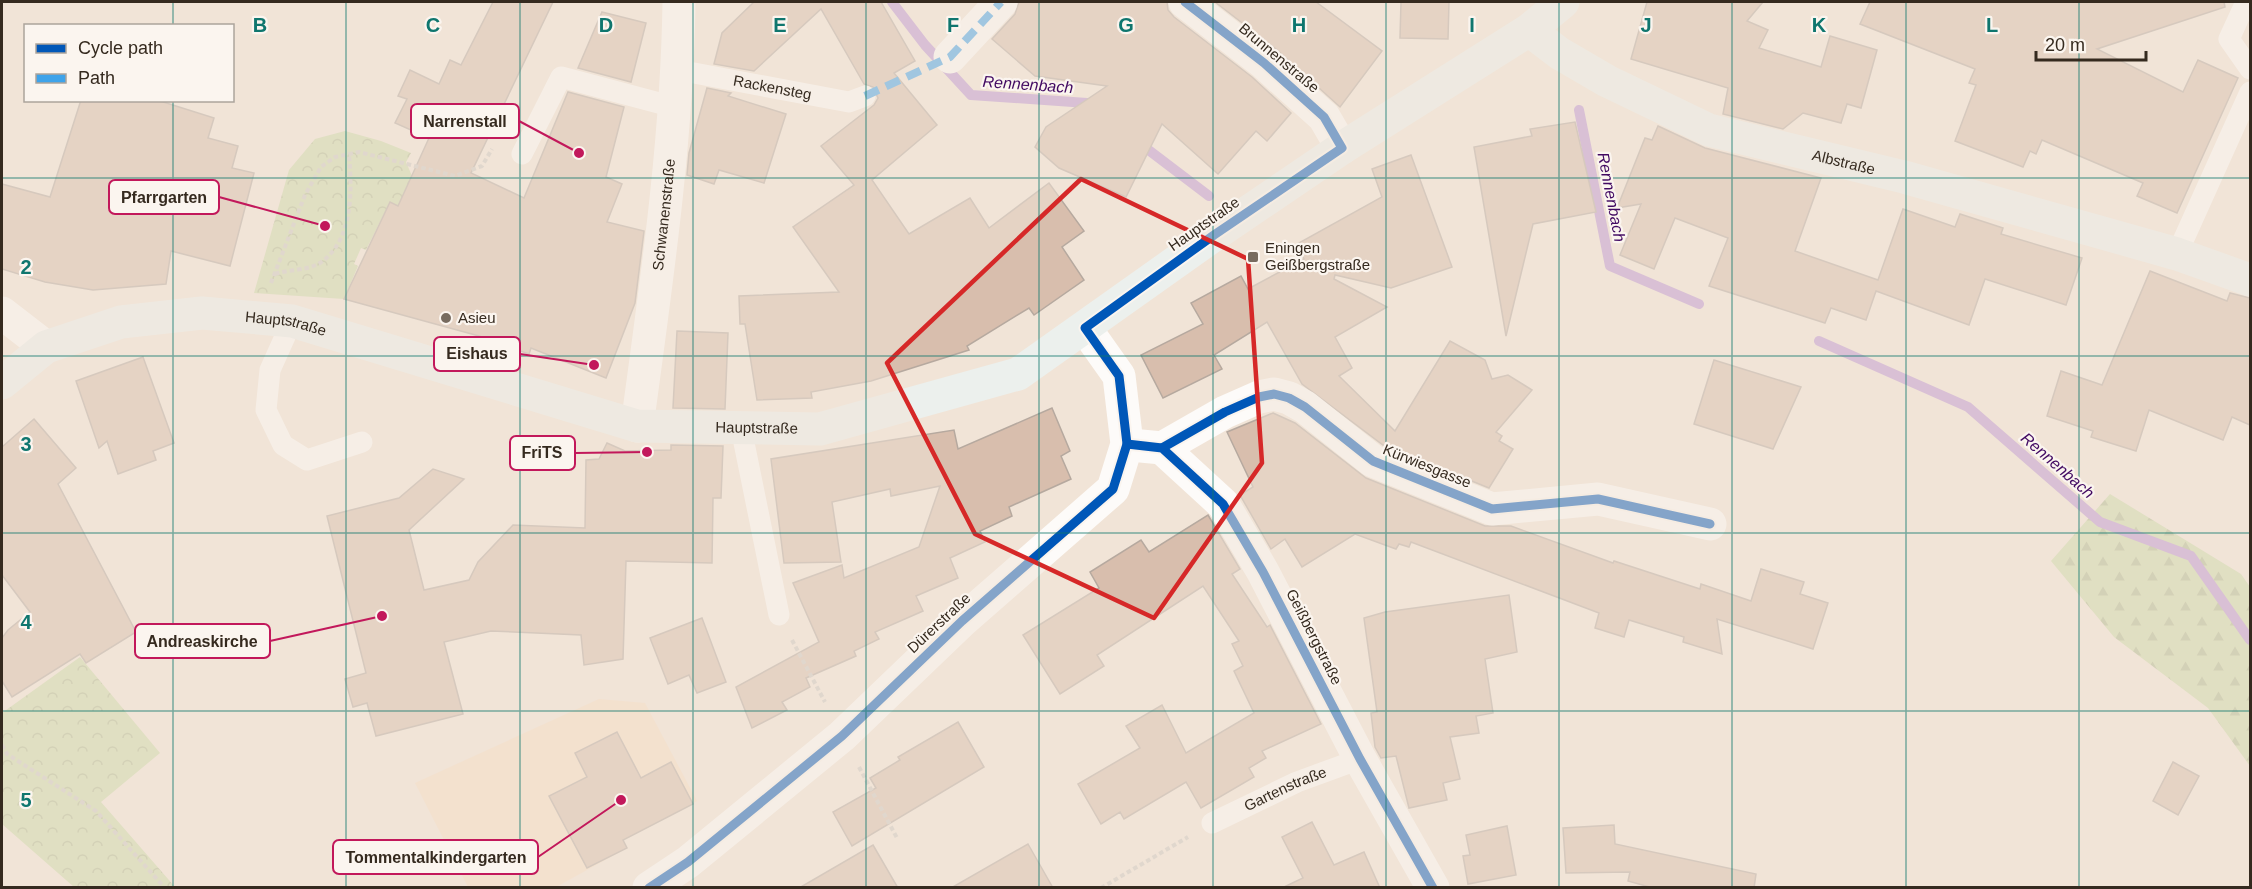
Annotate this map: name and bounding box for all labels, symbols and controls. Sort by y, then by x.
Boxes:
text: B [253,14,267,36]
text: C [426,14,440,36]
text: D [599,14,613,36]
text: E [773,14,787,36]
text: F [947,14,959,36]
text: G [1118,14,1134,36]
text: H [1292,14,1306,36]
text: I [1469,14,1475,36]
text: J [1640,14,1652,36]
text: K [1812,14,1827,36]
text: L [1986,14,1998,36]
street label: Brunnenstraße [1236,19,1323,96]
legend [24,24,234,102]
scale bar [2036,24,2146,62]
text: 20 m [2045,35,2085,55]
text: Cycle path [78,38,163,58]
text: Path [78,68,115,88]
street label: Rackensteg [732,72,813,103]
water label: Rennenbach [982,73,1074,96]
callout: Narrenstall [411,104,519,138]
text: Narrenstall [423,113,507,130]
street label: Albstraße [1811,146,1877,178]
water label: Rennenbach [1595,151,1629,243]
street label: Schwanenstraße [649,158,678,272]
callout: Pfarrgarten [109,180,219,214]
text: Pfarrgarten [121,189,207,206]
street label: Hauptstraße [1165,193,1242,254]
place label: Eningen Geißbergstraße [1265,239,1370,273]
marker: Eningen Geißbergstraße [1246,250,1260,264]
text: 2 [20,256,32,278]
street label: Hauptstraße [244,308,329,339]
place label: Asieu [458,309,496,326]
marker: Asieu [439,311,453,325]
callout: Eishaus [434,337,520,371]
text: Eishaus [446,345,508,362]
street label: Hauptstraße [715,418,798,437]
water label: Rennenbach [2018,429,2098,502]
text: 3 [20,433,32,455]
callout: FriTS [510,436,575,470]
street label: Kürwiesgasse [1381,440,1474,491]
text: FriTS [522,444,563,461]
street label: Geißbergstraße [1283,586,1346,687]
street label: Dürerstraße [904,589,974,656]
text: 4 [20,611,32,633]
callout: Andreaskirche [135,624,270,658]
text: Andreaskirche [146,633,258,650]
street label: Gartenstraße [1241,763,1329,814]
text: 5 [20,789,32,811]
callout: Tommentalkindergarten [333,840,538,874]
text: Tommentalkindergarten [345,849,527,866]

